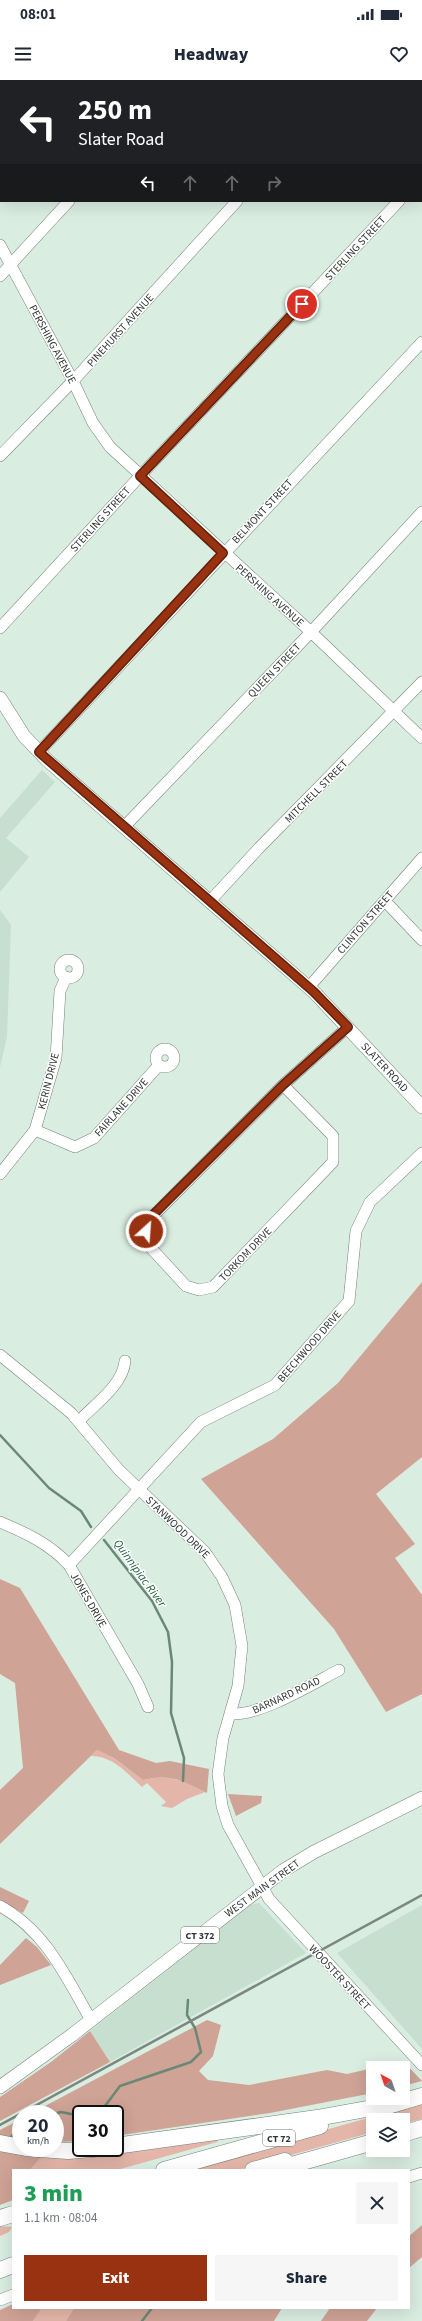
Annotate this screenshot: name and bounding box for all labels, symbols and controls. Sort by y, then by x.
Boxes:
text: 08:01 [20,4,56,25]
text: Headway [174,42,248,67]
icon: menu [12,43,34,65]
icon: heart [388,43,410,65]
text: 250 m [78,90,152,130]
icon: left [12,96,64,148]
text: Slater Road [78,127,164,152]
icon: left [137,172,159,194]
icon: ahead [179,172,201,194]
icon: ahead [221,172,243,194]
icon: right [263,172,285,194]
street label: STERLING STREET [321,213,389,284]
pin [285,287,319,321]
street label: PINEHURST AVENUE [84,290,157,370]
icon: arrive [291,293,313,315]
street label: PERSHING AVENUE [25,302,80,387]
street label: BELMONT STREET [228,476,296,547]
street label: STERLING STREET [67,483,134,555]
street label: PERSHING AVENUE [232,561,307,630]
street label: QUEEN STREET [244,640,304,701]
street label: MITCHELL STREET [281,756,351,826]
street label: CLINTON STREET [334,887,397,957]
street label: SLATER ROAD [358,1039,412,1096]
street label: KERIN DRIVE [34,1051,63,1111]
street label: FAIRLANE DRIVE [91,1075,152,1140]
position arrow [125,1210,167,1252]
street label: TORKOM DRIVE [216,1224,275,1285]
street label: BEECHWOOD DRIVE [274,1307,345,1386]
street label: STANWOOD DRIVE [142,1493,213,1562]
water label: Quinnipiac River [109,1536,171,1611]
street label: JONES DRIVE [67,1570,110,1631]
street label: BARNARD ROAD [250,1673,323,1718]
street label: WEST MAIN STREET [222,1856,303,1921]
road number: CT 372 [181,1927,219,1943]
street label: WOOSTER STREET [305,1941,374,2013]
north arrow [366,2061,410,2105]
map controls [366,2061,410,2157]
speed limit sign: 30 [72,2105,124,2157]
text: 20 [27,2112,49,2140]
button: layers [366,2113,410,2157]
road number: CT 72 [263,2130,295,2146]
text: km/h [27,2134,49,2148]
text: 3 min [24,2176,83,2211]
button: close [356,2182,398,2224]
text: 1.1 km · 08:04 [24,2209,98,2227]
button: Exit [24,2255,207,2301]
button: Share [215,2255,398,2301]

